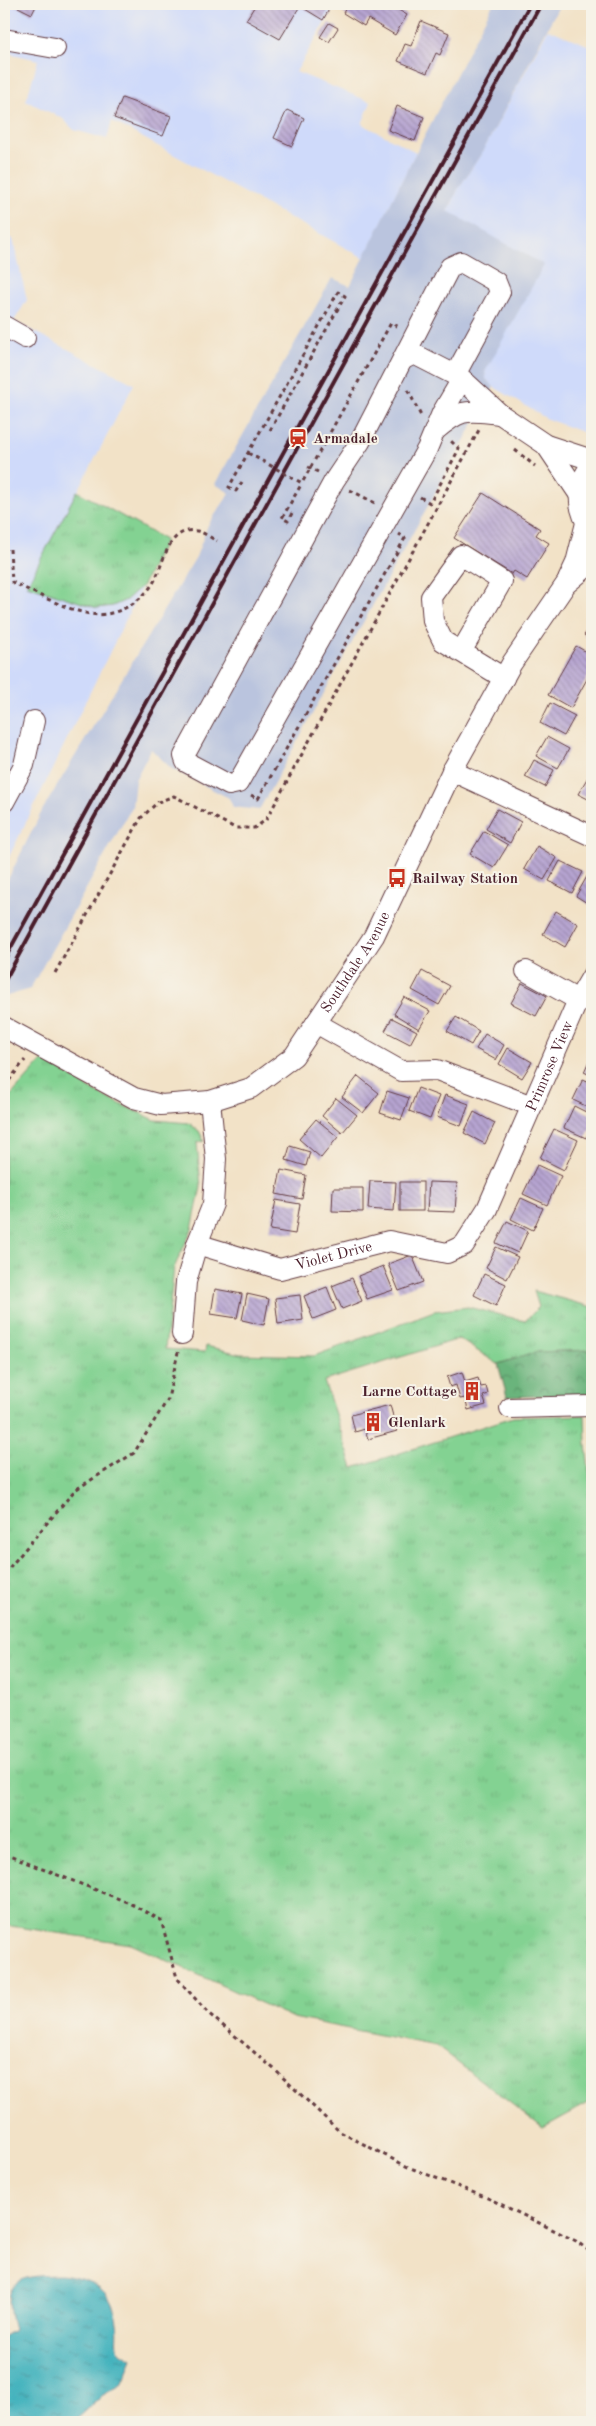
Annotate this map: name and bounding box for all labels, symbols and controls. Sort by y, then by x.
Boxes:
station icon: Armadale [287,427,309,449]
place label: Armadale [313,432,378,447]
bus stop icon: Railway Station [386,867,408,889]
place label: Railway Station [412,872,518,887]
street label: Southdale Avenue [319,910,393,1016]
street label: Primrose View [524,1019,577,1114]
street label: Violet Drive [294,1240,374,1274]
building icon: Larne Cottage [461,1380,483,1402]
place label: Larne Cottage [362,1385,457,1400]
building icon: Glenlark [362,1411,384,1433]
place label: Glenlark [388,1416,447,1431]

